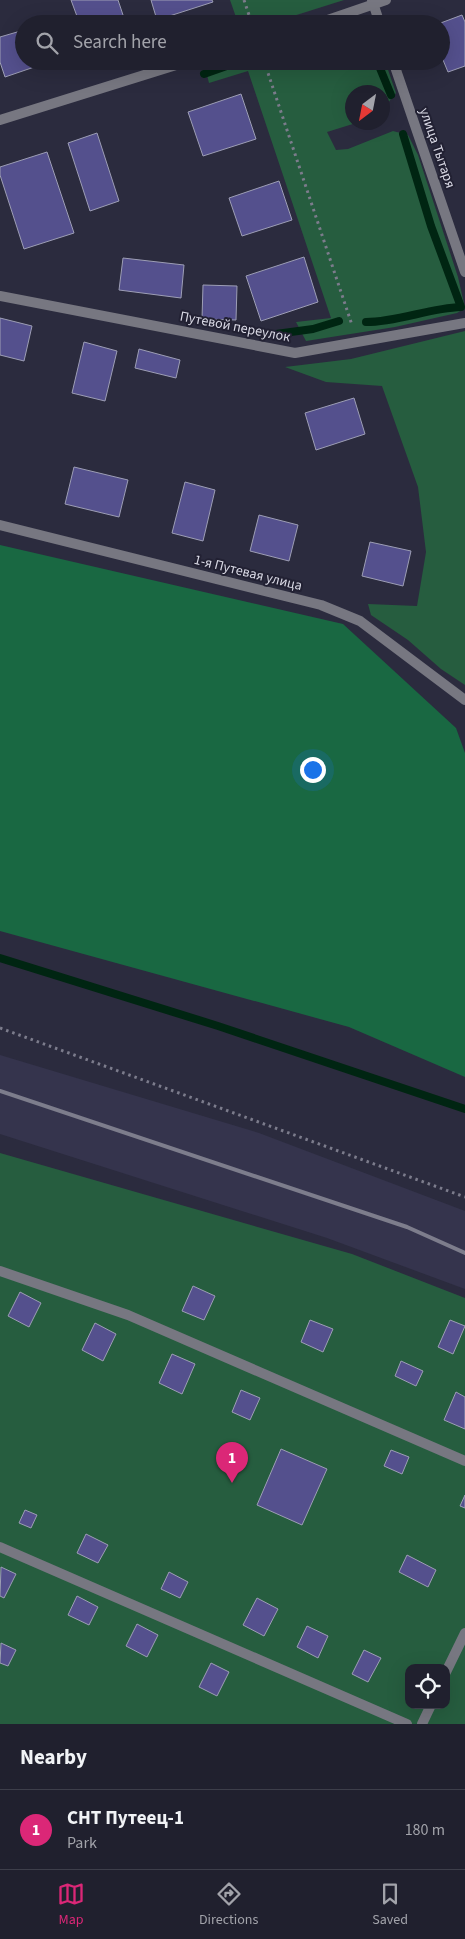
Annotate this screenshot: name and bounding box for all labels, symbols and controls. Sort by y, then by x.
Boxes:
search box [15,15,450,70]
icon: search [33,29,61,57]
text: Search here [73,29,167,56]
north arrow [345,85,390,130]
street label: улица Тытаря [414,105,460,191]
street label: Путевой переулок [178,306,292,348]
street label: 1-я Путевая улица [192,550,304,596]
your location [300,757,326,783]
pin: 1 [216,1442,248,1483]
map controls [405,1664,450,1709]
button: locate [405,1664,450,1709]
text: Nearby [20,1742,87,1772]
text: СНТ Путеец-1 [67,1805,184,1832]
text: 1 [32,1819,40,1841]
text: 180 m [405,1819,445,1841]
text: Park [67,1832,97,1854]
tab: Map [57,1880,85,1930]
tab: Directions [199,1880,258,1930]
tab: Saved [372,1880,408,1930]

